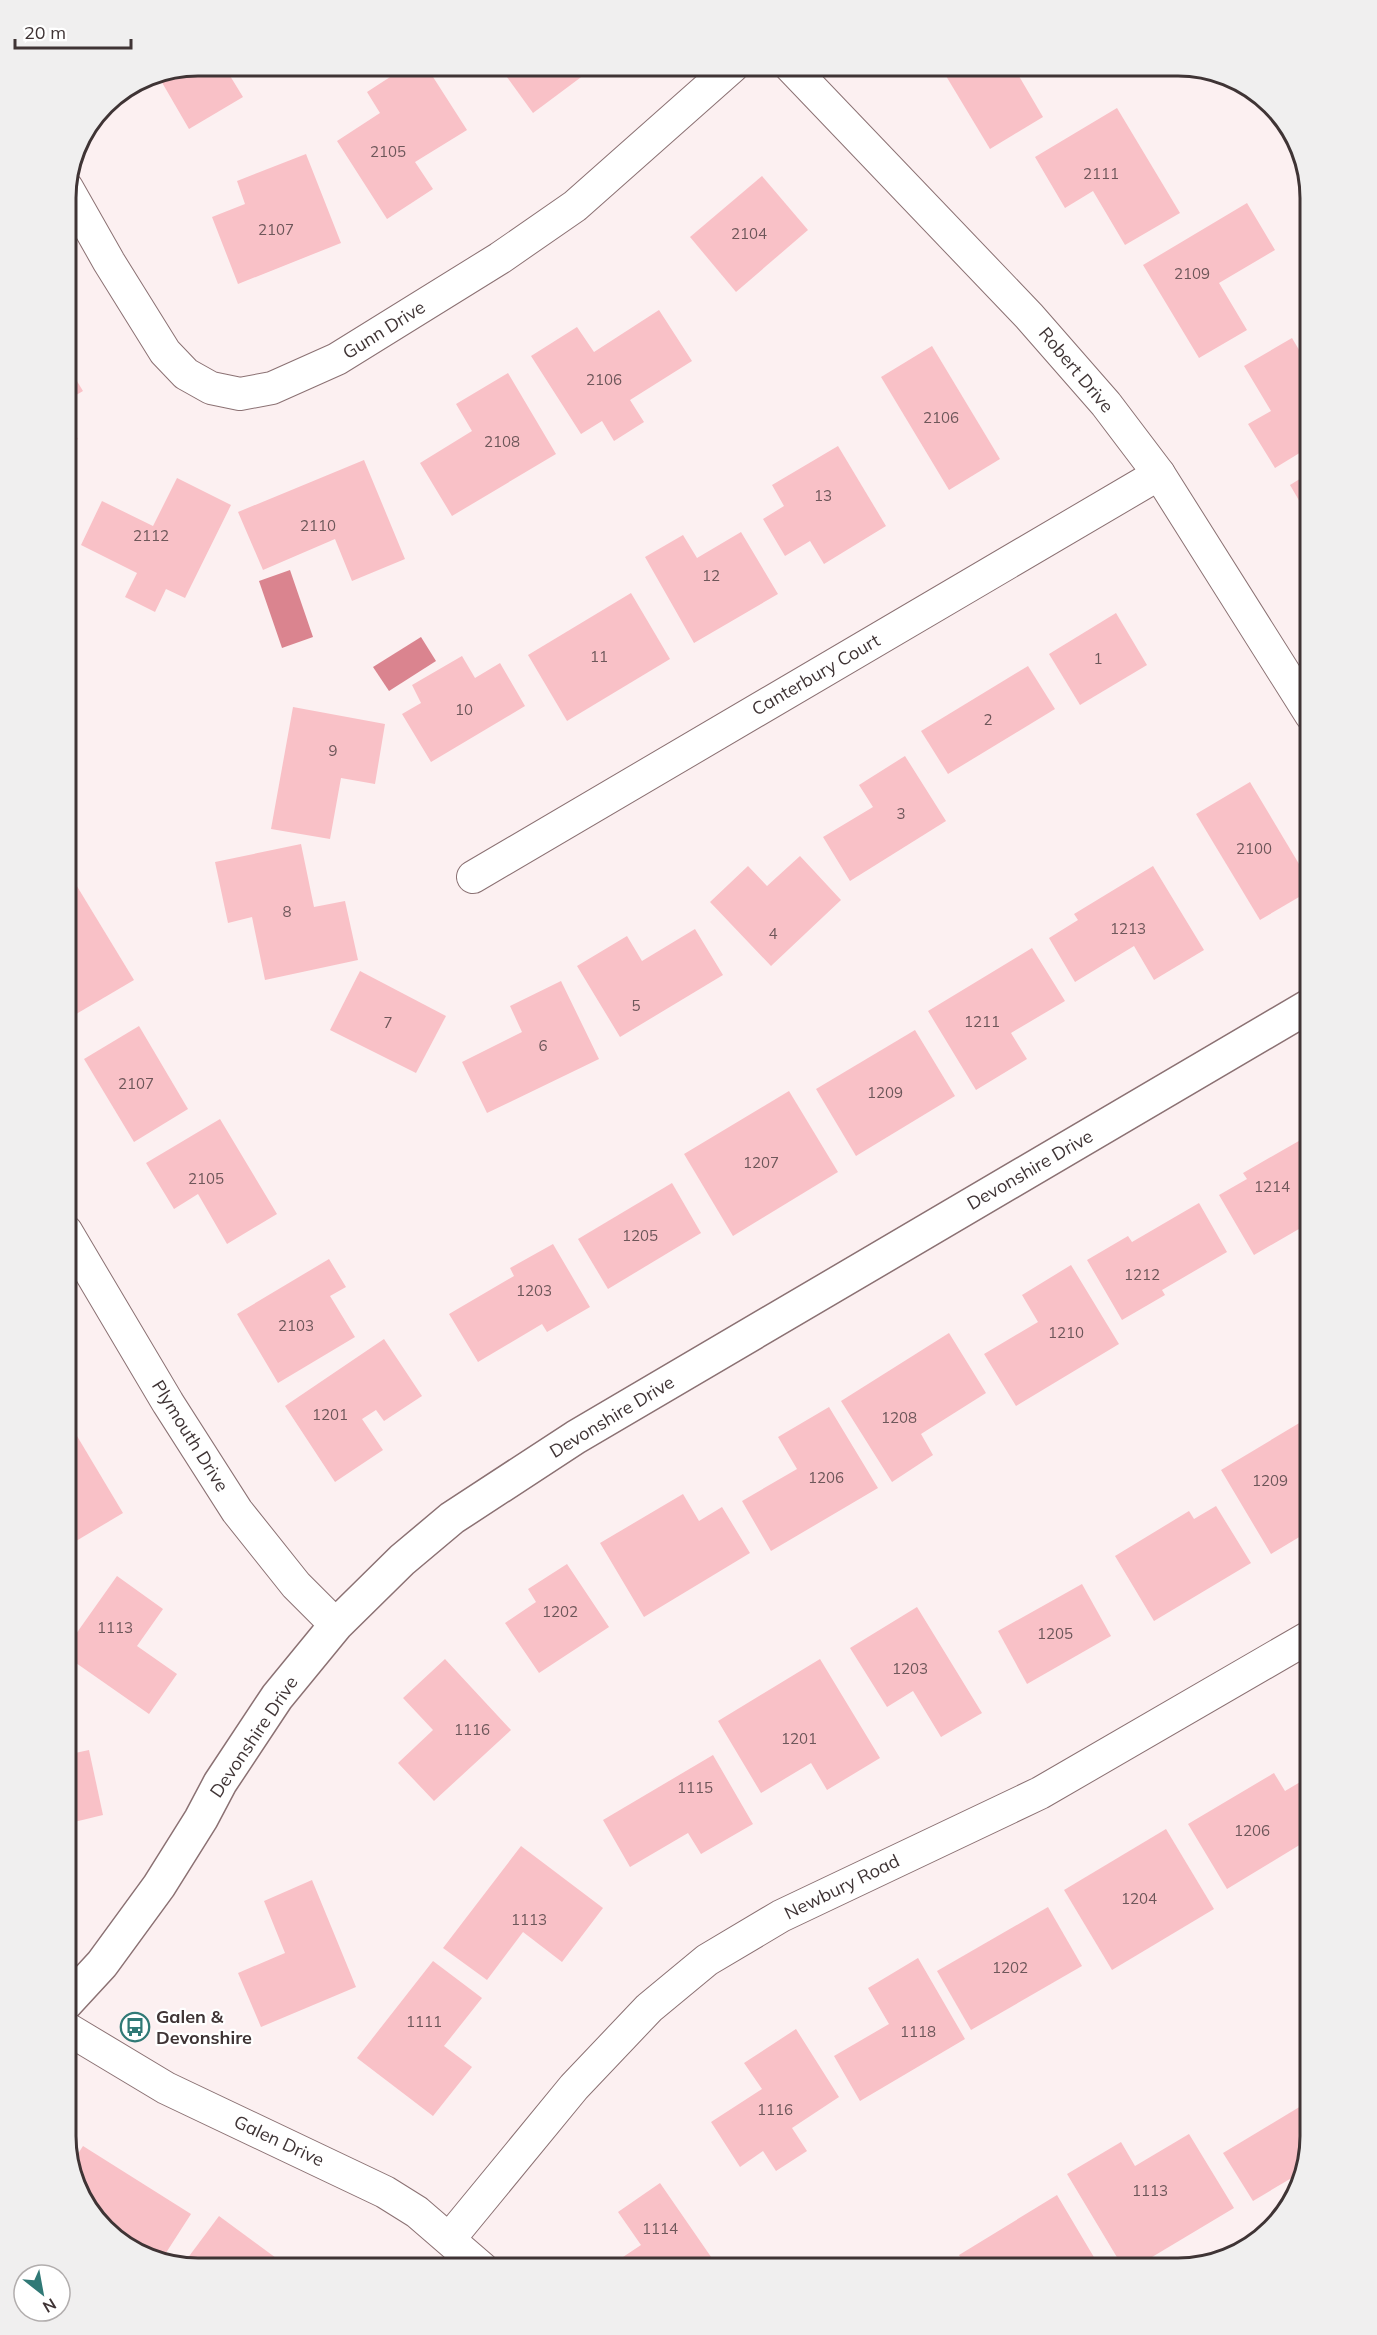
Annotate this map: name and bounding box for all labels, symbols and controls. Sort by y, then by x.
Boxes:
scale bar [15,12,130,50]
text: 20 m [24,21,66,44]
house number: 2105 [370,142,406,161]
house number: 2111 [1083,164,1119,183]
house number: 2107 [258,220,294,239]
house number: 2104 [731,224,767,243]
house number: 2109 [1174,264,1210,283]
street label: Gunn Drive [338,295,429,364]
street label: Robert Drive [1034,322,1119,417]
house number: 2106 [586,370,622,389]
house number: 2106 [923,408,959,427]
house number: 2108 [484,432,520,451]
house number: 13 [814,486,832,505]
house number: 2110 [300,516,336,535]
house number: 2112 [133,526,169,545]
house number: 12 [702,566,720,585]
street label: Canterbury Court [748,629,884,721]
house number: 11 [590,647,608,666]
house number: 1 [1093,649,1103,668]
house number: 10 [455,700,473,719]
house number: 2 [983,710,993,729]
house number: 9 [328,741,338,760]
house number: 3 [896,804,906,823]
house number: 2100 [1236,839,1272,858]
house number: 8 [282,902,292,921]
house number: 1213 [1110,919,1146,938]
house number: 4 [768,924,778,943]
house number: 5 [631,996,641,1015]
house number: 1211 [964,1012,1000,1031]
house number: 7 [383,1013,393,1032]
house number: 6 [538,1036,548,1055]
house number: 2107 [118,1074,154,1093]
house number: 1209 [867,1083,903,1102]
street label: Devonshire Drive [963,1124,1097,1215]
house number: 1207 [743,1153,779,1172]
house number: 2105 [188,1169,224,1188]
house number: 1214 [1254,1177,1290,1196]
house number: 1205 [622,1226,658,1245]
house number: 1212 [1124,1265,1160,1284]
house number: 1203 [516,1281,552,1300]
house number: 2103 [278,1316,314,1335]
house number: 1210 [1048,1323,1084,1342]
street label: Devonshire Drive [545,1370,678,1463]
street label: Plymouth Drive [147,1376,234,1496]
house number: 1201 [312,1405,348,1424]
house number: 1208 [881,1408,917,1427]
house number: 1206 [808,1468,844,1487]
house number: 1209 [1252,1471,1288,1490]
house number: 1202 [542,1602,578,1621]
house number: 1113 [97,1618,133,1637]
house number: 1205 [1037,1624,1073,1643]
house number: 1203 [892,1659,928,1678]
street label: Devonshire Drive [204,1672,303,1802]
house number: 1116 [454,1720,490,1739]
house number: 1201 [781,1729,817,1748]
house number: 1115 [677,1778,713,1797]
house number: 1206 [1234,1821,1270,1840]
street label: Newbury Road [780,1849,903,1924]
house number: 1204 [1121,1889,1157,1908]
house number: 1113 [511,1910,547,1929]
house number: 1202 [992,1958,1028,1977]
place label: Galen & Devonshire [156,2005,252,2049]
bus stop icon: Galen & Devonshire [119,2011,151,2043]
house number: 1111 [406,2012,442,2031]
house number: 1118 [900,2022,936,2041]
house number: 1116 [757,2100,793,2119]
street label: Galen Drive [231,2110,328,2171]
house number: 1113 [1132,2181,1168,2200]
house number: 1114 [642,2219,678,2238]
north arrow [12,2263,72,2323]
text: N [39,2294,60,2318]

